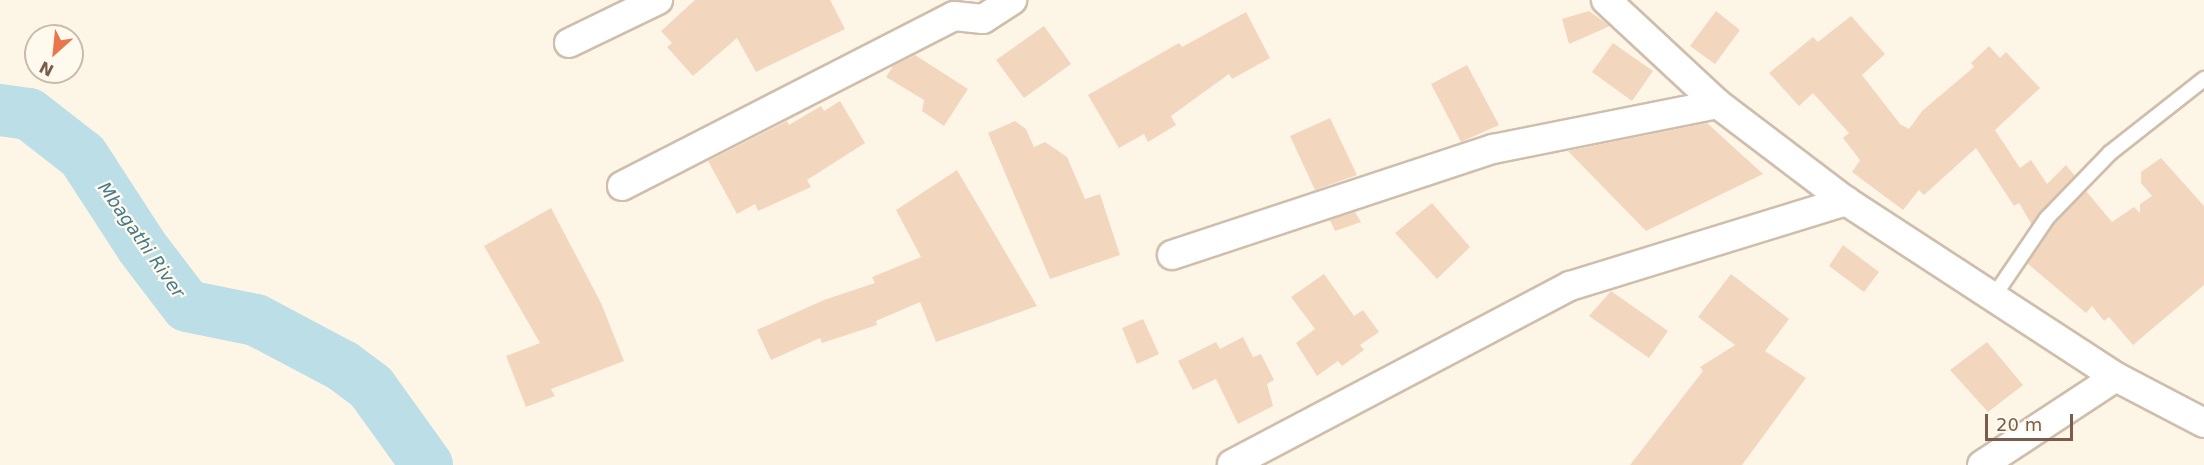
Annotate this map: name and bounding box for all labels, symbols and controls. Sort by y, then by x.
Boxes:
north arrow [24,24,84,84]
text: N [36,57,57,80]
water label: Mbagathi River [93,178,189,302]
scale bar [1988,402,2076,440]
text: 20 m [1996,414,2042,435]

